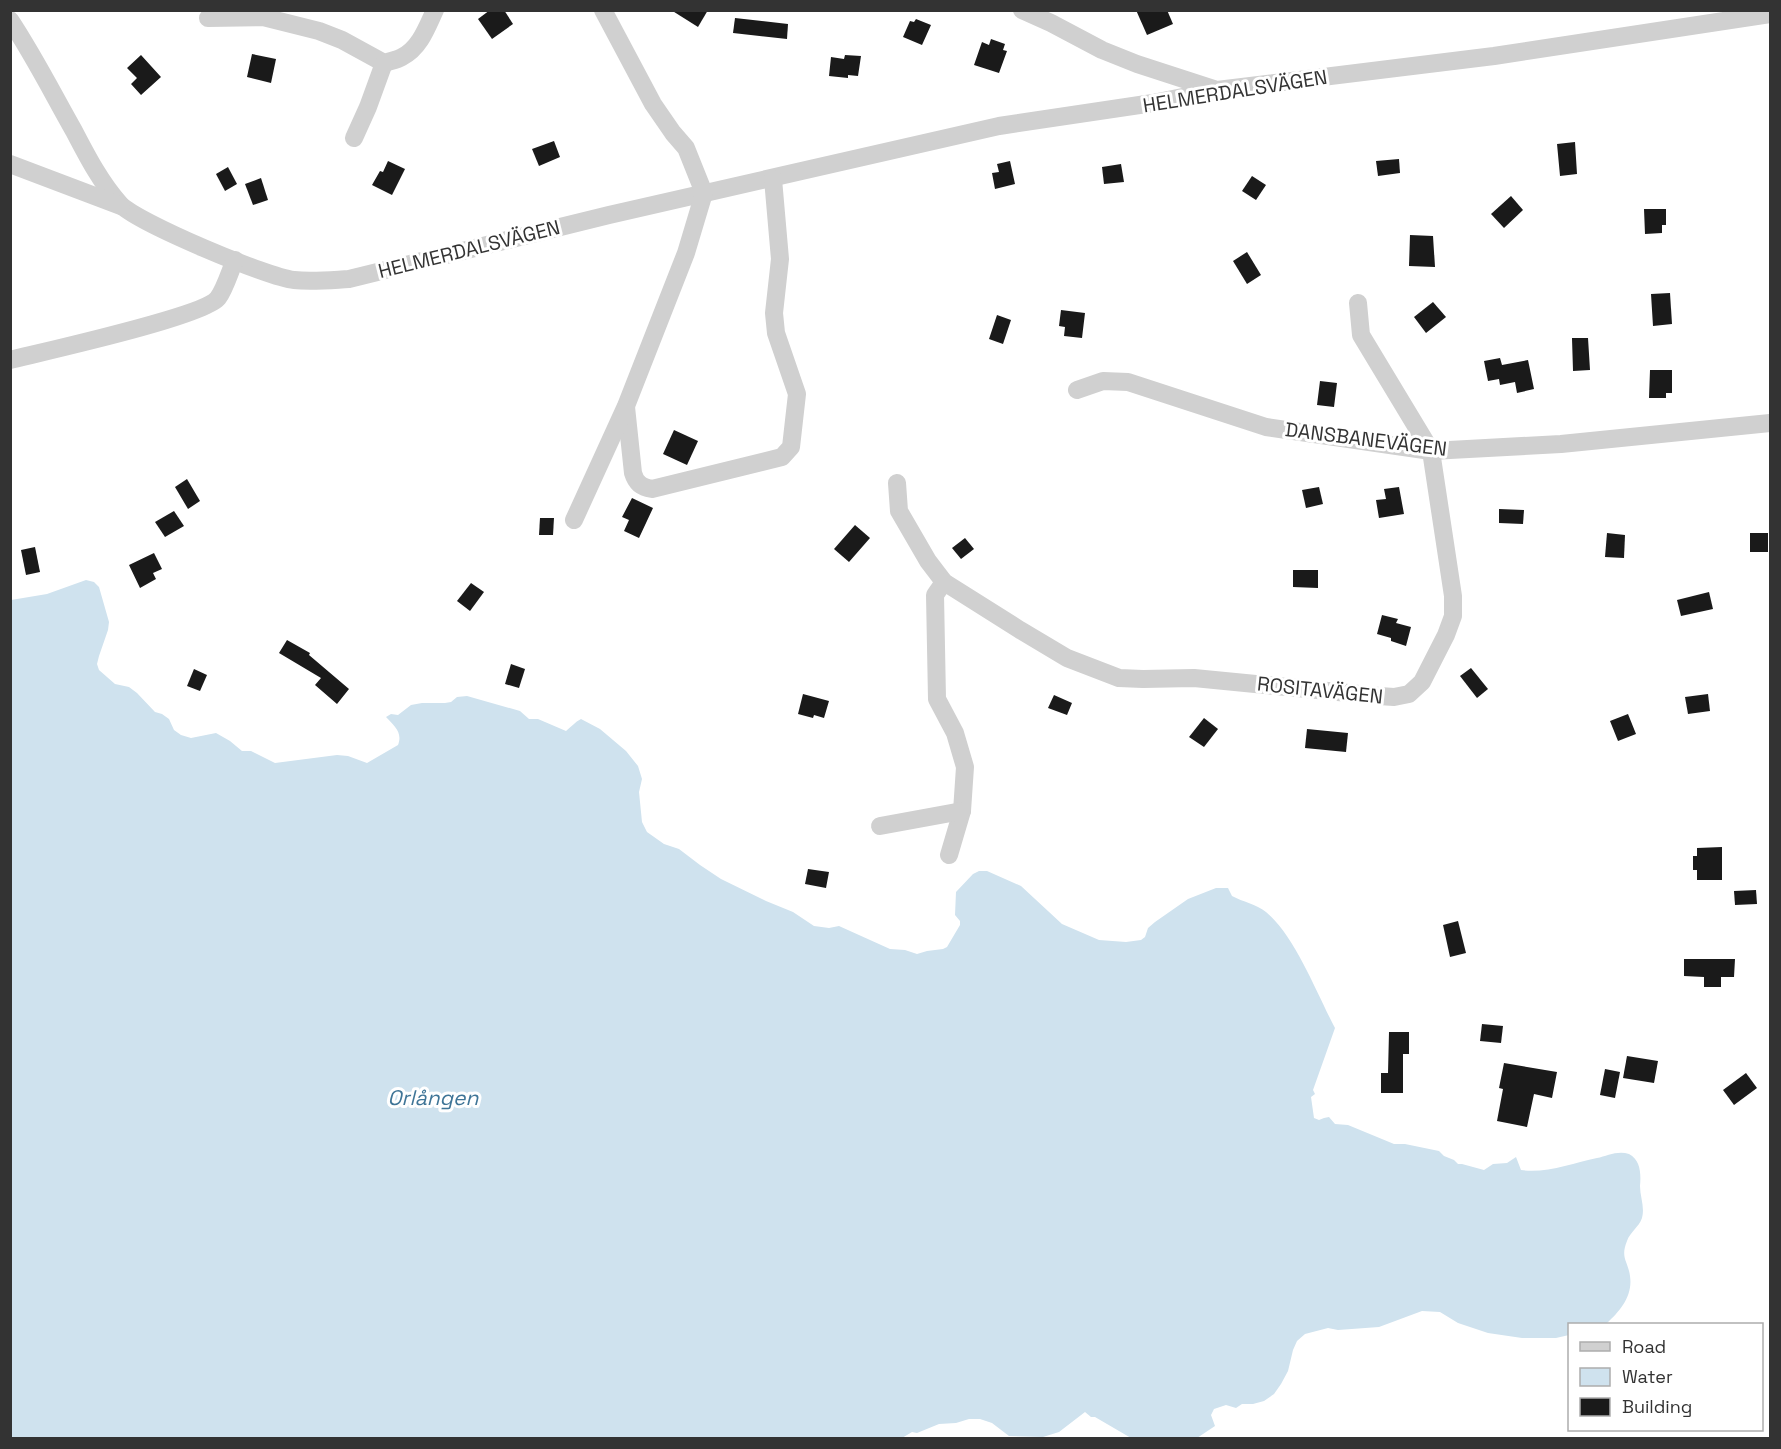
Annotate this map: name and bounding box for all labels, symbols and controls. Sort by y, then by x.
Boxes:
street label: HELMERDALSVÄGEN [1141,64,1329,118]
street label: HELMERDALSVÄGEN [375,214,563,284]
street label: DANSBANEVÄGEN [1284,416,1448,462]
street label: ROSITAVÄGEN [1256,670,1384,710]
water label: Orlången [388,1084,480,1111]
legend [1568,1323,1763,1431]
text: Road [1622,1335,1666,1358]
text: Water [1622,1365,1673,1388]
text: Building [1622,1395,1692,1418]

